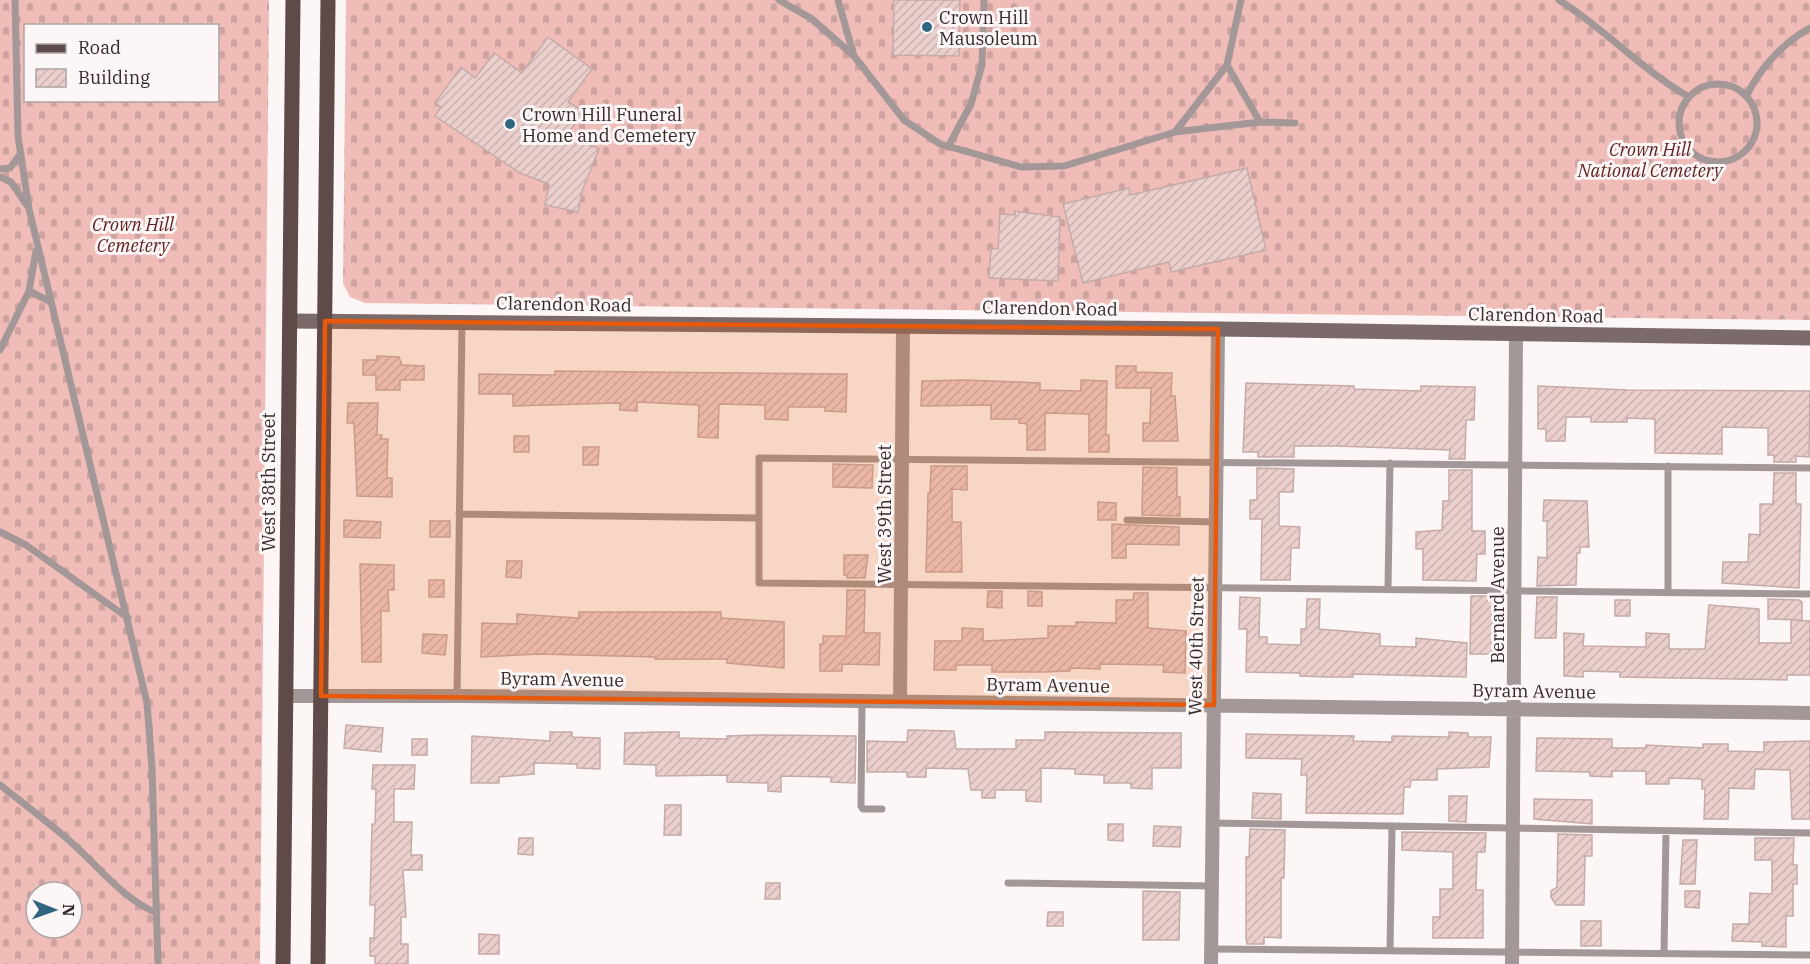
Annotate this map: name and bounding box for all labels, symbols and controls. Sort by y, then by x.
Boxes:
place label: Crown Hill Mausoleum [939,6,1038,50]
marker: Crown Hill Mausoleum [920,20,934,34]
legend [24,24,219,102]
text: Road [78,36,121,59]
text: Building [78,66,150,89]
place label: Crown Hill Funeral Home and Cemetery [522,103,696,147]
marker: Crown Hill Funeral Home and Cemetery [503,117,517,131]
park label: Crown Hill National Cemetery [1577,138,1724,182]
park label: Crown Hill Cemetery [92,213,175,257]
street label: Clarendon Road [496,291,632,317]
street label: Clarendon Road [982,295,1118,321]
street label: Clarendon Road [1468,302,1604,328]
street label: West 38th Street [257,412,280,552]
street label: West 39th Street [873,444,896,584]
street label: Bernard Avenue [1486,526,1509,664]
street label: West 40th Street [1183,576,1209,716]
street label: Byram Avenue [500,666,624,692]
street label: Byram Avenue [986,672,1110,698]
street label: Byram Avenue [1472,678,1596,704]
north arrow [24,880,84,940]
text: N [59,904,79,917]

